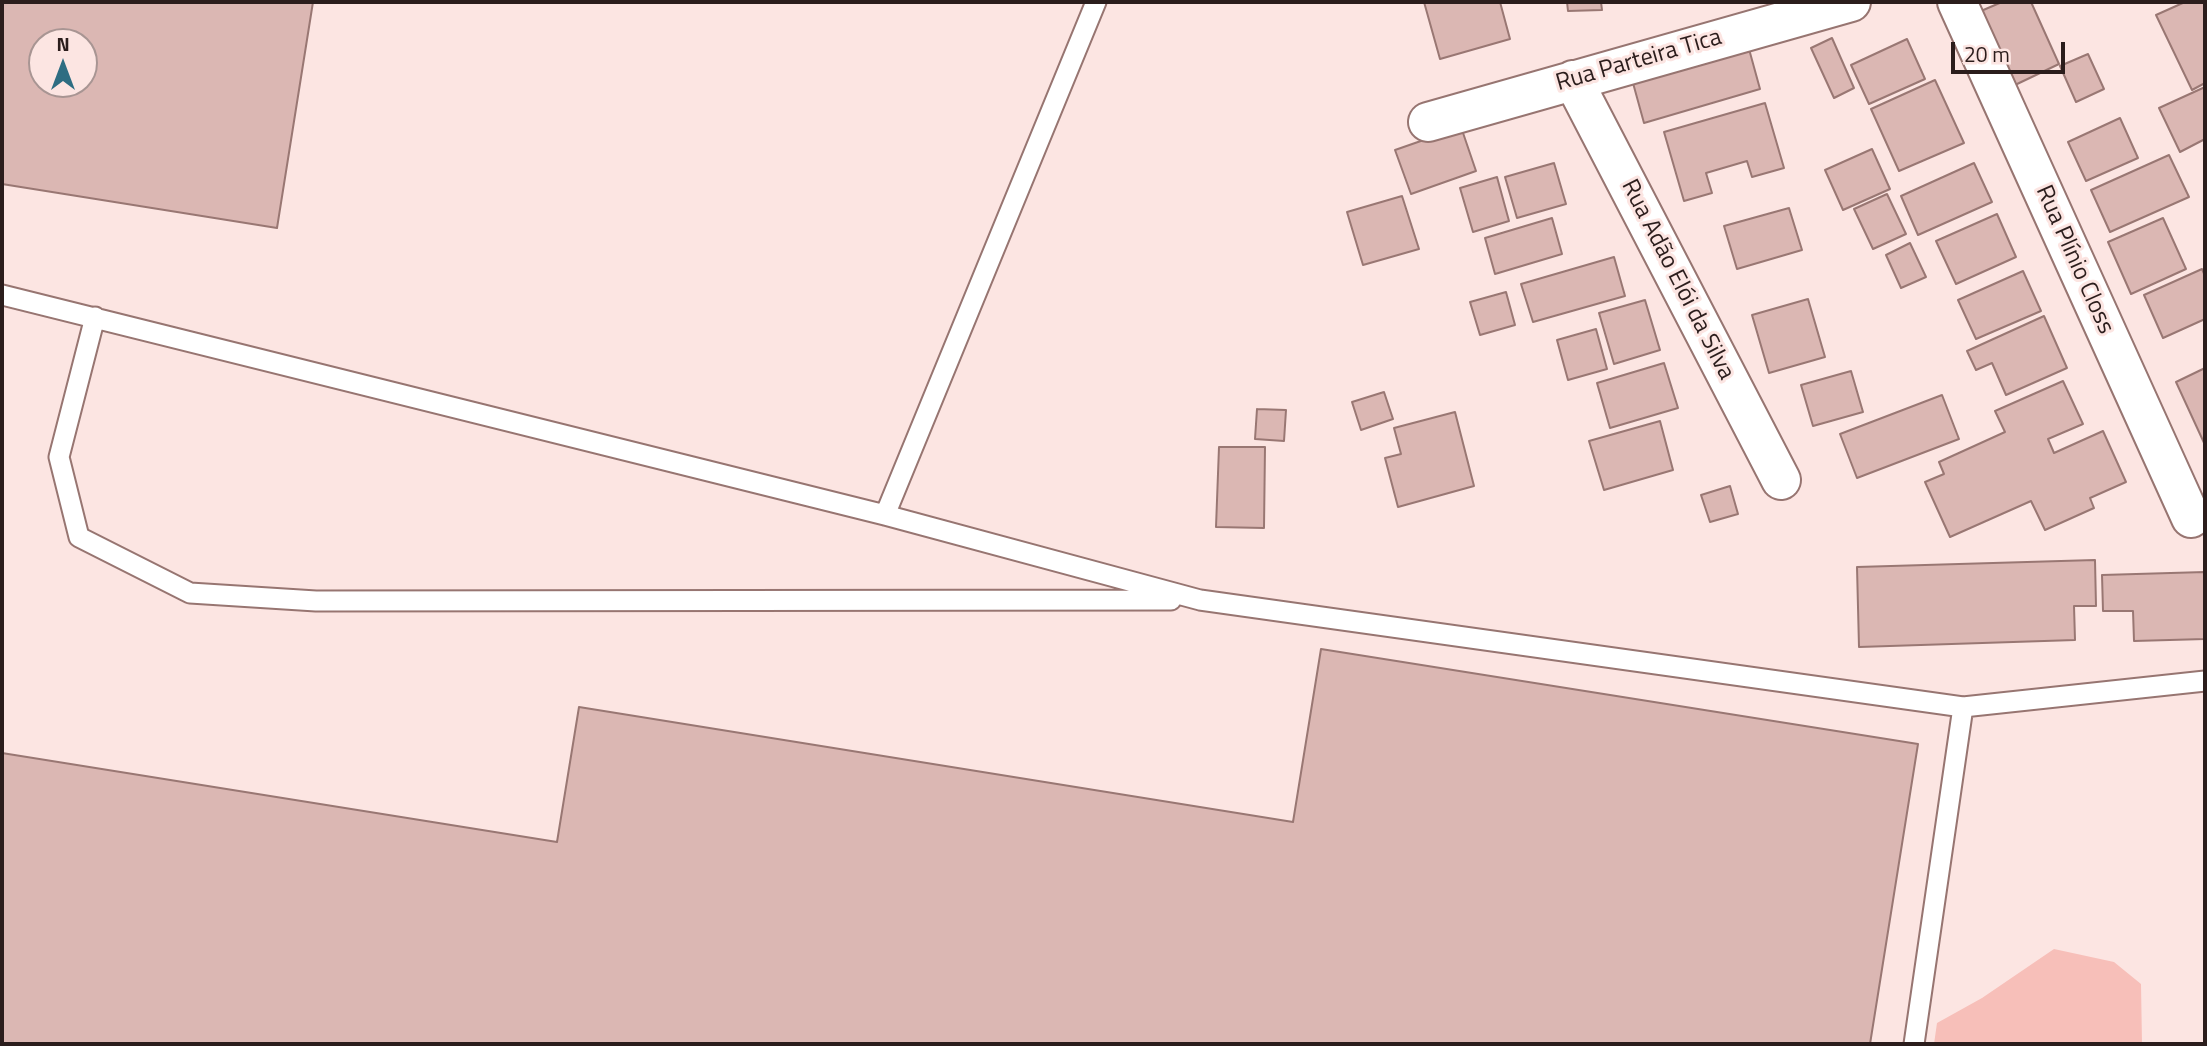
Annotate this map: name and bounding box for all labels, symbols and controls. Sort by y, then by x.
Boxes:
street label: Rua Parteira Tica [1553,24,1725,98]
north arrow [28,28,98,98]
scale bar [1955,28,2069,72]
text: N [56,29,70,58]
text: 20 m [1964,38,2010,70]
street label: Rua Adão Elói da Silva [1614,175,1740,385]
street label: Rua Plínio Closs [2028,181,2120,339]

